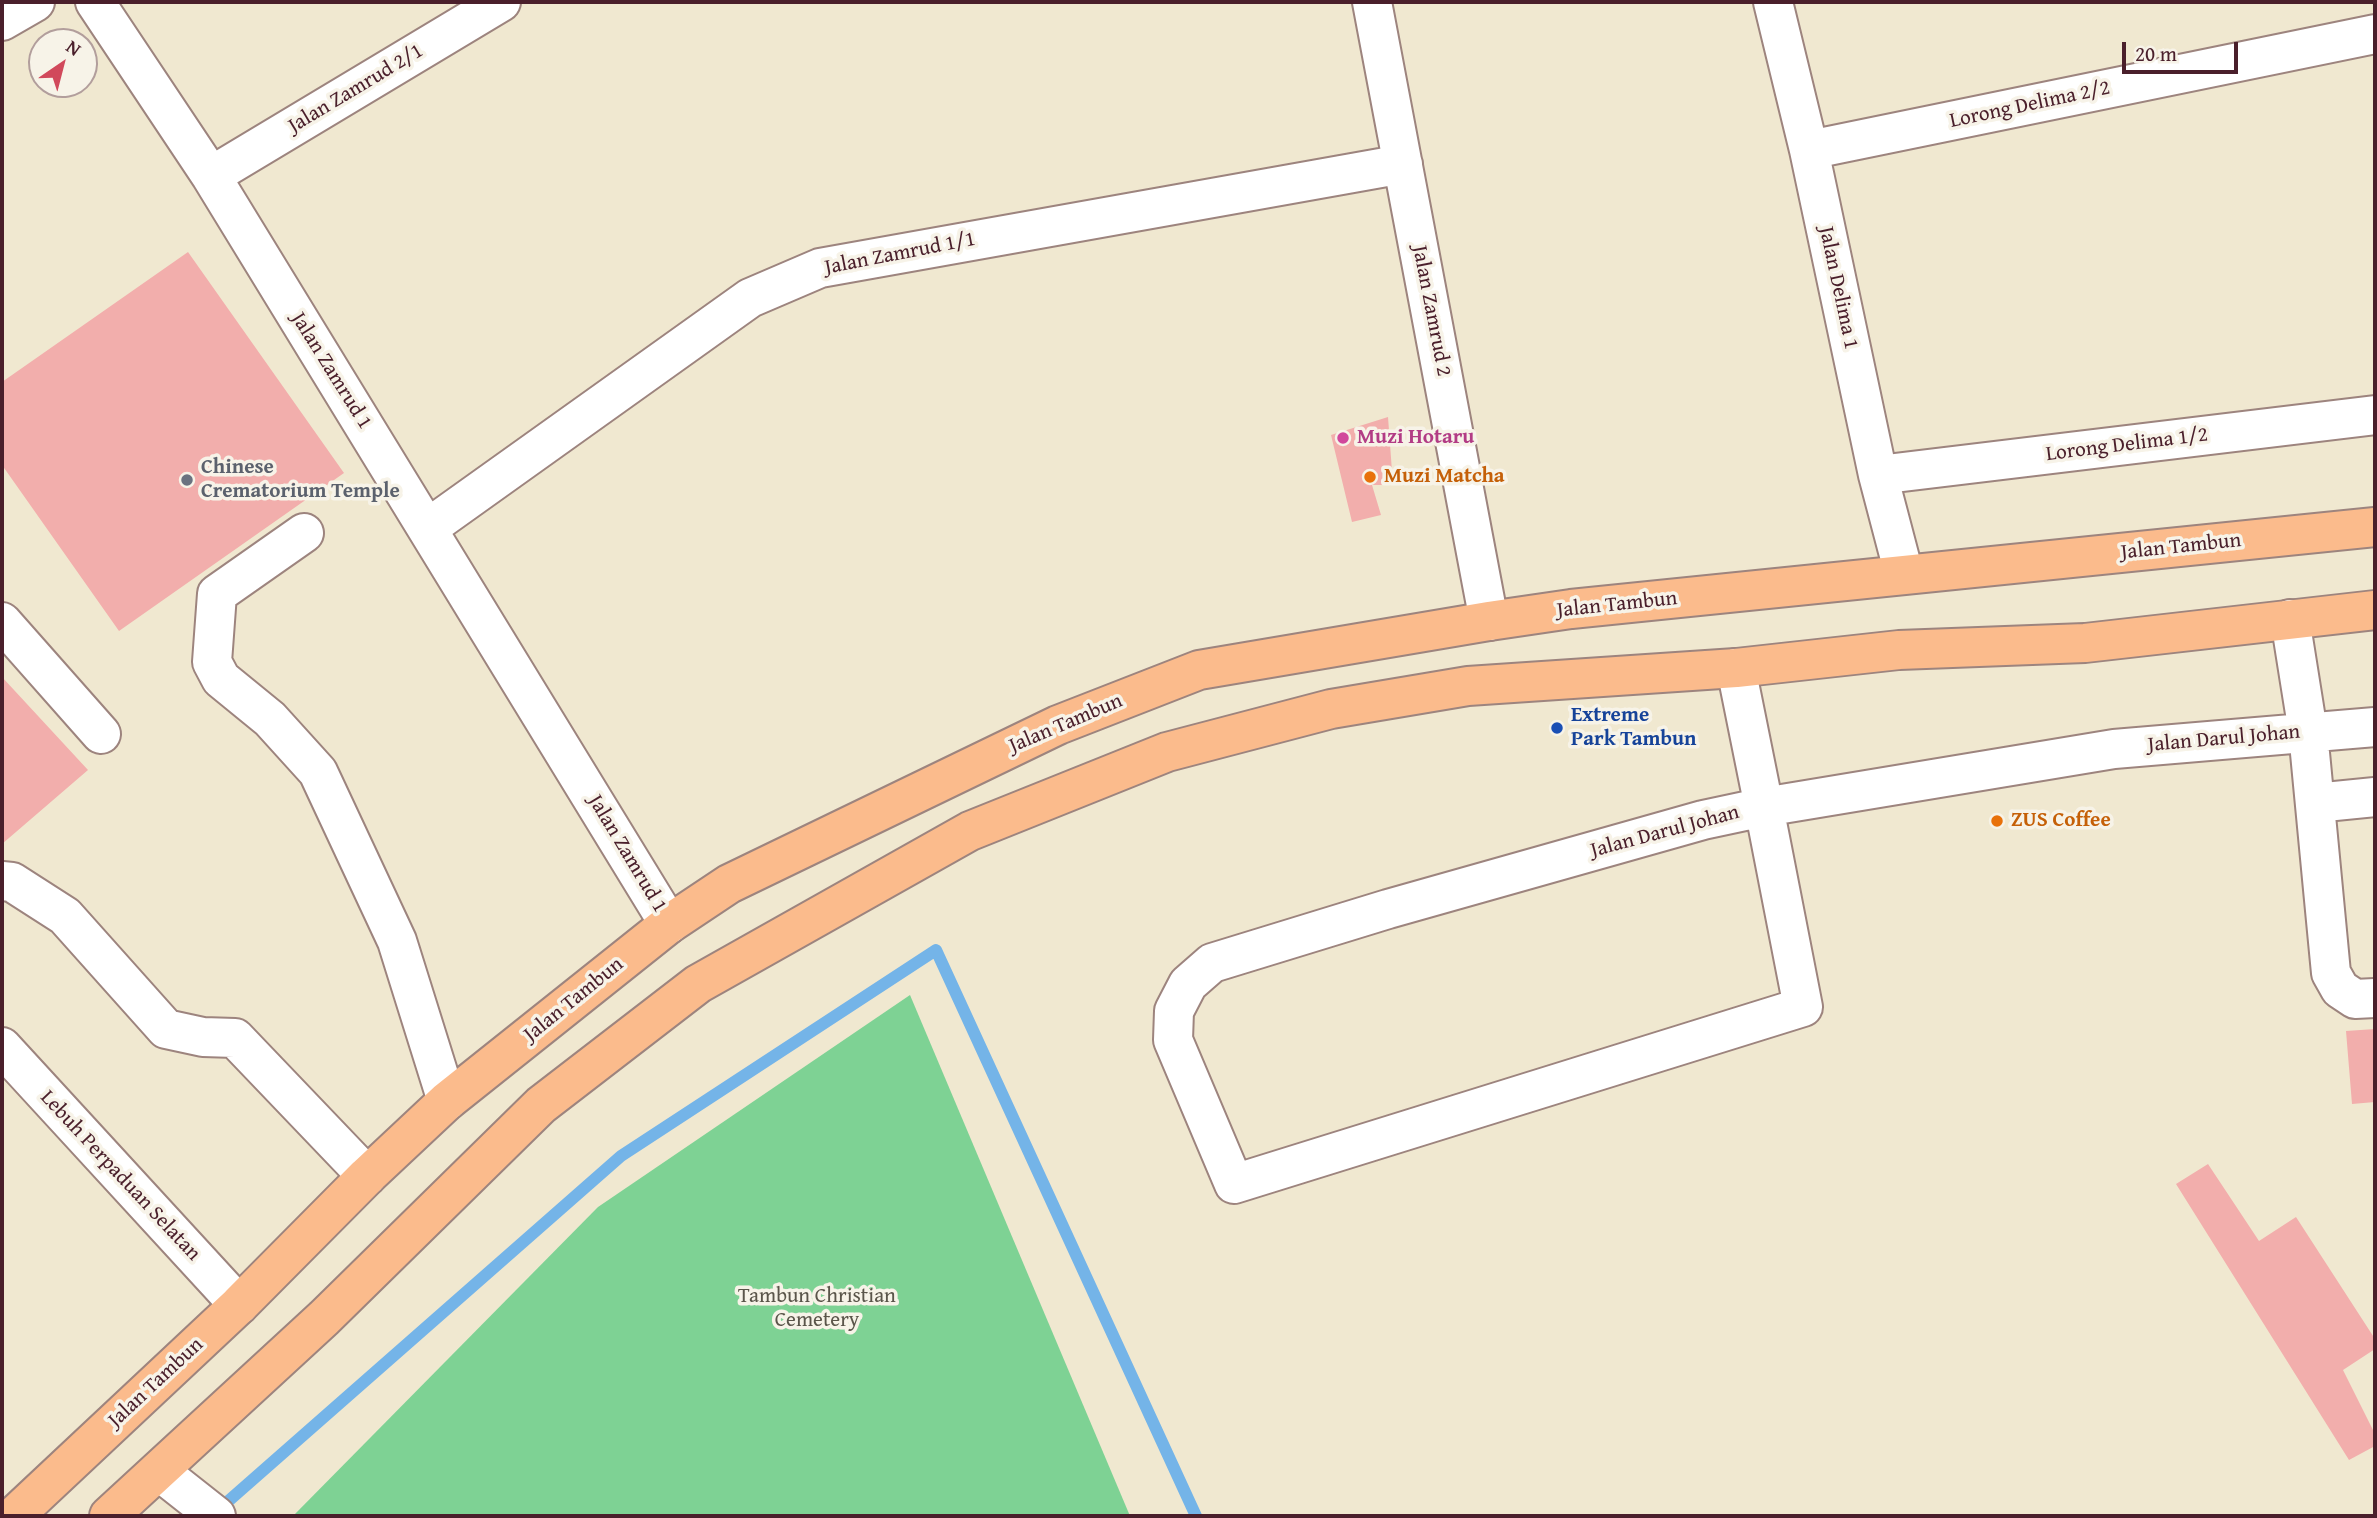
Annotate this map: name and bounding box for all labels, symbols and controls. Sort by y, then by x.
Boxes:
north arrow [28,28,98,98]
scale bar [2125,28,2240,72]
text: N [61,32,87,63]
text: 20 m [2135,38,2177,69]
street label: Jalan Zamrud 2/1 [284,39,428,139]
street label: Lorong Delima 2/2 [1948,76,2112,134]
street label: Jalan Delima 1 [1813,224,1863,352]
street label: Jalan Zamrud 1/1 [823,227,977,281]
street label: Jalan Zamrud 2 [1406,243,1456,379]
street label: Jalan Zamrud 1 [285,308,377,434]
street label: Lorong Delima 1/2 [2045,423,2209,467]
place label: Muzi Hotaru [1357,425,1474,451]
marker: Muzi Hotaru [1335,430,1351,446]
place label: Chinese Crematorium Temple [201,455,400,505]
place label: Muzi Matcha [1384,464,1505,490]
marker: Muzi Matcha [1362,469,1378,485]
marker: Chinese Crematorium Temple [179,472,195,488]
street label: Jalan Tambun [2120,528,2242,566]
street label: Jalan Tambun [1556,586,1678,624]
street label: Jalan Tambun [1005,689,1127,759]
place label: Extreme Park Tambun [1571,703,1696,753]
marker: Extreme Park Tambun [1549,720,1565,736]
street label: Jalan Darul Johan [2147,720,2301,758]
street label: Jalan Zamrud 1 [582,791,672,917]
street label: Jalan Darul Johan [1588,800,1742,864]
place label: ZUS Coffee [2011,808,2111,834]
marker: ZUS Coffee [1989,813,2005,829]
street label: Jalan Tambun [519,952,629,1048]
street label: Lebuh Perpaduan Selatan [34,1086,206,1266]
park label: Tambun Christian Cemetery [738,1284,896,1334]
street label: Jalan Tambun [103,1333,209,1433]

